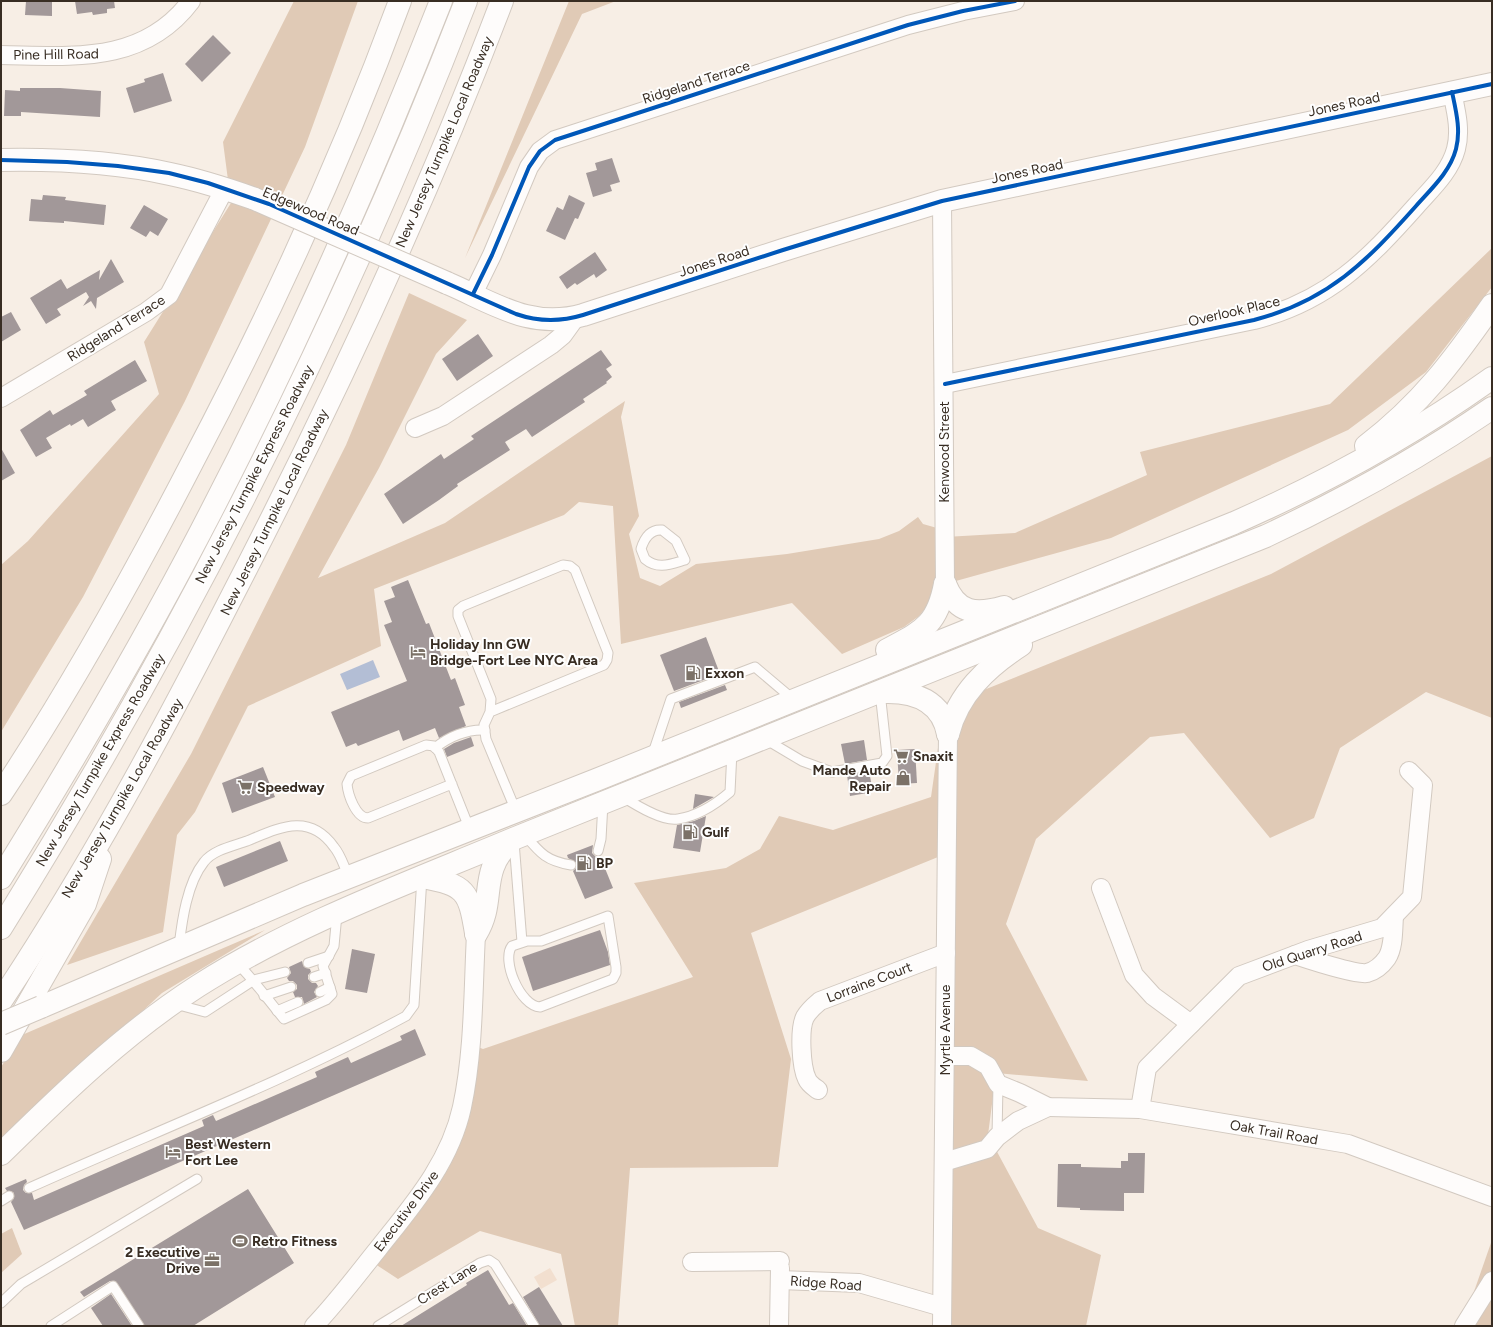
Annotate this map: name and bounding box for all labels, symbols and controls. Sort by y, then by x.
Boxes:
street label: New Jersey Turnpike Local Roadway [392,33,497,250]
street label: Pine Hill Road [13,45,99,64]
street label: Ridgeland Terrace [640,57,752,108]
street label: Jones Road [1307,89,1382,120]
street label: Jones Road [990,156,1065,187]
street label: Edgewood Road [260,183,362,239]
street label: Jones Road [677,242,751,281]
street label: Ridgeland Terrace [64,291,169,365]
street label: Overlook Place [1187,293,1282,330]
street label: New Jersey Turnpike Express Roadway [192,361,318,586]
street label: Kenwood Street [936,401,953,503]
street label: New Jersey Turnpike Local Roadway [217,406,332,618]
place label: Holiday Inn GW Bridge-Fort Lee NYC Area [430,636,598,669]
hotel icon: Holiday Inn GW Bridge-Fort Lee NYC Area [409,643,427,661]
street label: New Jersey Turnpike Express Roadway [32,650,169,870]
fuel station icon: Exxon [684,664,702,682]
place label: Exxon [705,665,744,682]
street label: New Jersey Turnpike Local Roadway [58,695,187,901]
supermarket icon: Snaxit [892,747,910,765]
place label: Snaxit [913,748,954,765]
place label: Mande Auto Repair [813,762,892,795]
shop icon: Mande Auto Repair [894,769,912,787]
supermarket icon: Speedway [236,778,254,796]
place label: Speedway [257,779,325,796]
fuel station icon: Gulf [681,823,699,841]
place label: Gulf [702,824,730,841]
fuel station icon: BP [575,854,593,872]
place label: BP [596,855,614,872]
street label: Old Quarry Road [1260,927,1364,976]
street label: Lorraine Court [824,958,914,1007]
street label: Myrtle Avenue [937,984,954,1075]
street label: Oak Trail Road [1229,1116,1319,1149]
place label: Best Western Fort Lee [185,1136,271,1169]
hotel icon: Best Western Fort Lee [164,1143,182,1161]
street label: Executive Drive [370,1167,443,1255]
sports icon: Retro Fitness [231,1232,249,1250]
place label: Retro Fitness [252,1233,337,1250]
place label: 2 Executive Drive [125,1244,200,1277]
office icon: 2 Executive Drive [203,1251,221,1269]
street label: Crest Lane [414,1258,481,1309]
street label: Ridge Road [790,1273,862,1294]

